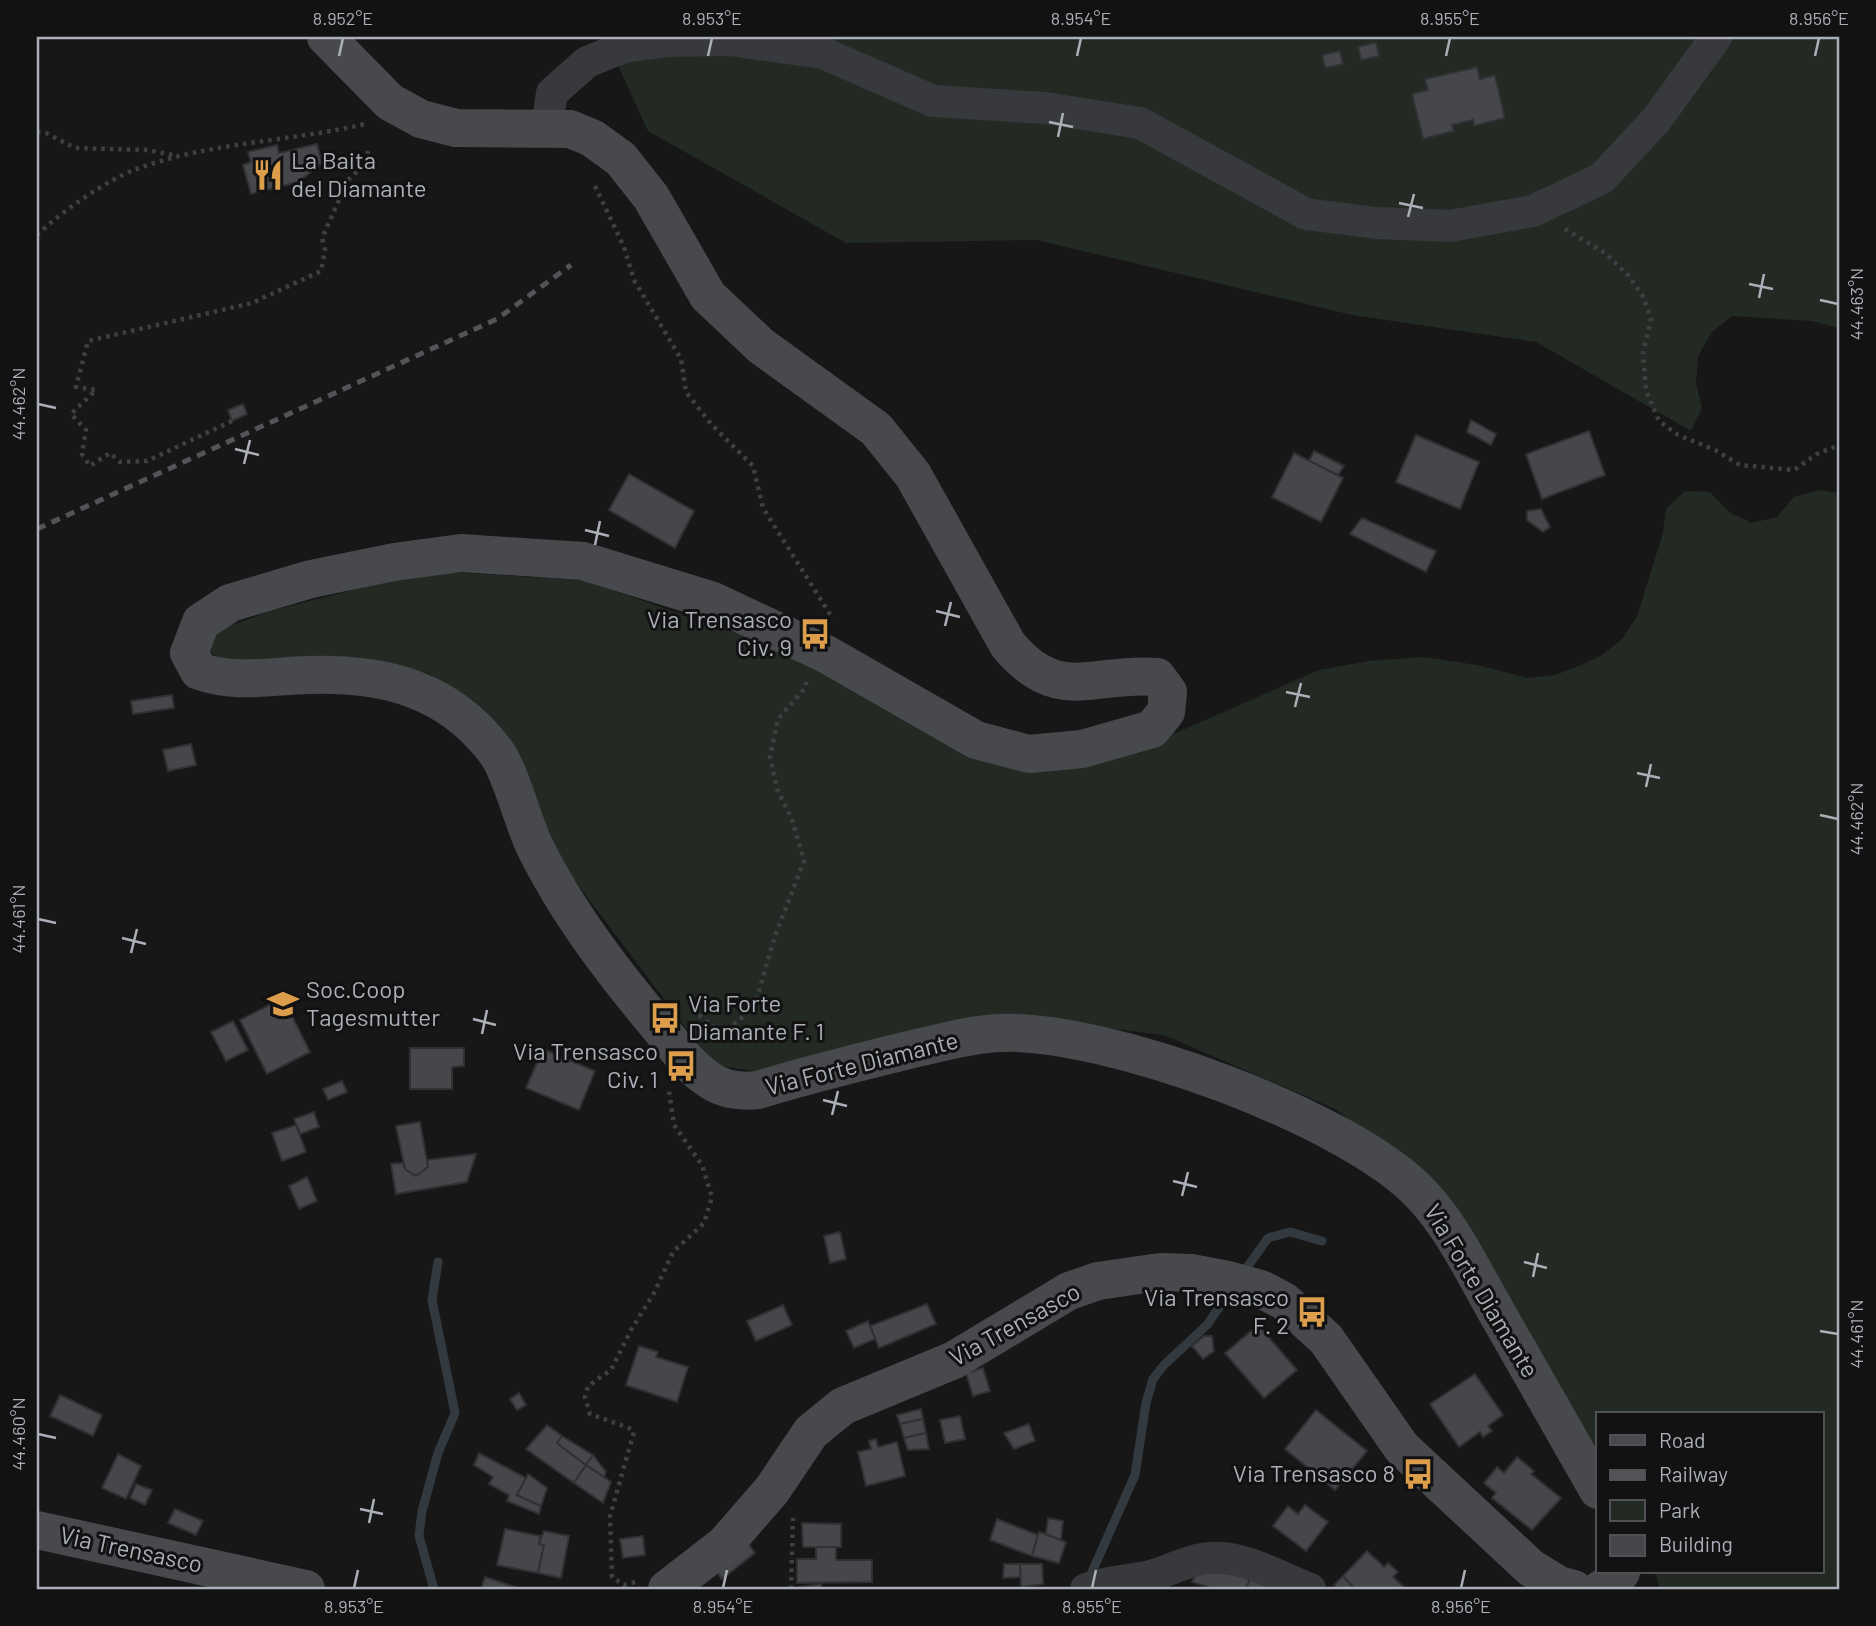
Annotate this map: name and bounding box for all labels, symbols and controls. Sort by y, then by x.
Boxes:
text: 8.952°E [313,7,373,29]
text: 8.953°E [682,7,742,29]
text: 8.954°E [1051,7,1111,29]
text: 8.955°E [1420,7,1480,29]
text: 8.956°E [1789,7,1849,29]
place label: La Baita del Diamante [291,145,427,202]
restaurant icon: La Baita del Diamante [251,158,285,192]
text: 44.463°N [1845,268,1867,340]
text: 44.462°N [7,368,29,440]
place label: Via Trensasco Civ. 9 [647,604,792,661]
bus stop icon: Via Trensasco Civ. 9 [798,617,832,651]
text: 44.462°N [1845,783,1867,855]
text: 44.461°N [7,884,29,954]
place label: Soc.Coop Tagesmutter [306,974,440,1031]
school or university icon: Soc.Coop Tagesmutter [266,987,300,1021]
place label: Via Forte Diamante F. 1 [688,988,824,1045]
bus stop icon: Via Forte Diamante F. 1 [648,1001,682,1035]
street label: Via Forte Diamante [762,1025,961,1101]
place label: Via Trensasco Civ. 1 [513,1036,658,1093]
bus stop icon: Via Trensasco Civ. 1 [664,1049,698,1083]
street label: Via Forte Diamante [1419,1198,1546,1382]
street label: Via Trensasco [944,1276,1085,1371]
place label: Via Trensasco F. 2 [1144,1282,1289,1339]
bus stop icon: Via Trensasco F. 2 [1295,1295,1329,1329]
text: 44.461°N [1845,1299,1867,1369]
text: 44.460°N [7,1397,29,1471]
legend [1596,1412,1824,1574]
text: Road [1659,1427,1705,1452]
bus stop icon: Via Trensasco 8 [1401,1457,1435,1491]
place label: Via Trensasco 8 [1233,1458,1395,1487]
text: Railway [1659,1461,1728,1486]
text: Park [1659,1497,1700,1522]
street label: Via Trensasco [57,1519,205,1578]
text: Building [1659,1531,1733,1556]
text: 8.953°E [324,1595,384,1617]
text: 8.954°E [693,1595,753,1617]
text: 8.955°E [1062,1595,1122,1617]
text: 8.956°E [1431,1595,1491,1617]

